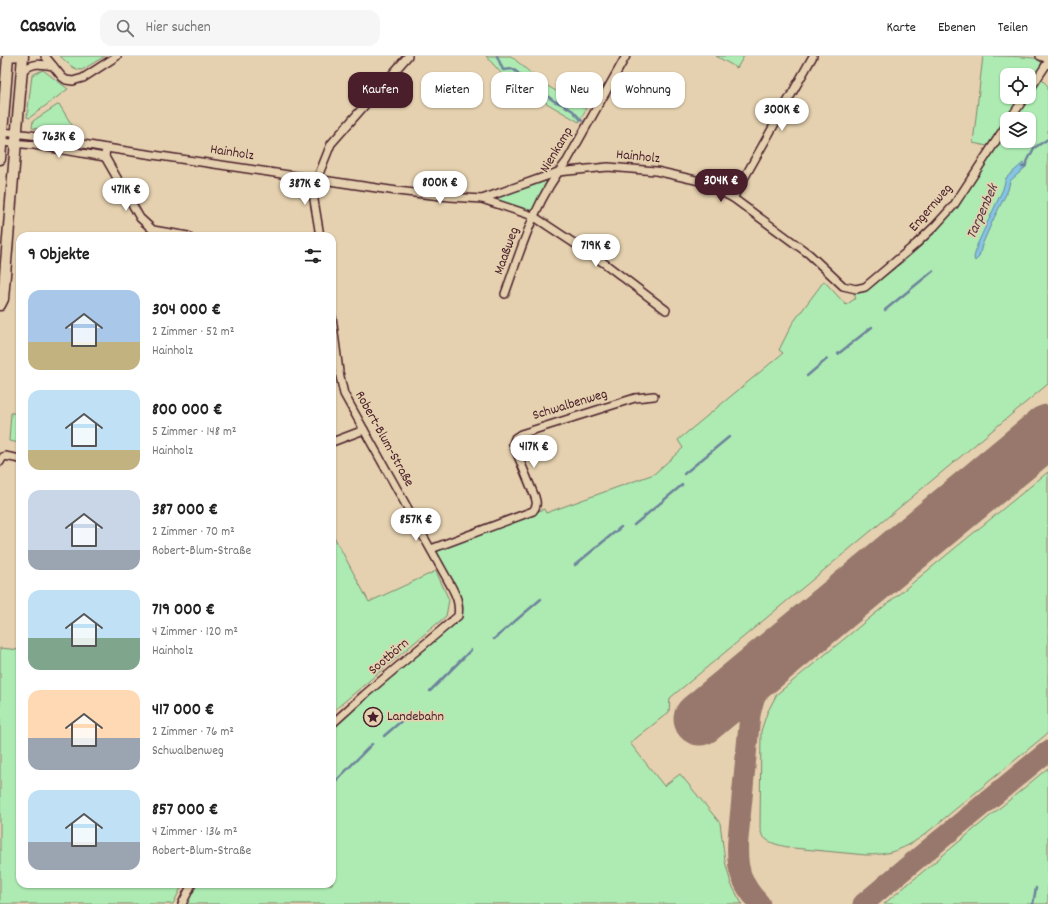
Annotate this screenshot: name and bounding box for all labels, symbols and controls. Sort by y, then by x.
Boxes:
search box [100,10,380,46]
text: Casavia [20,14,76,41]
icon: search [114,17,136,39]
text: Hier suchen [146,17,211,39]
text: Karte [886,18,916,38]
text: Ebenen [938,18,976,38]
text: Teilen [998,18,1028,38]
map controls [1000,68,1036,148]
button: locate [1000,68,1036,104]
chip: Kaufen [348,72,413,108]
chip: Mieten [421,72,483,108]
chip: Filter [491,72,548,108]
chip: Neu [556,72,603,108]
chip: Wohnung [611,72,685,108]
pin: 300K € [749,98,815,132]
text: 300K € [764,101,800,120]
button: layers [1000,112,1036,148]
street label: Nienkamp [535,123,579,177]
pin: 763K € [26,125,92,159]
text: 763K € [42,128,76,147]
street label: Hainholz [209,140,256,166]
street label: Hainholz [615,145,662,169]
pin: 304K € [688,169,754,203]
pin: 800K € [407,171,473,205]
pin: 387K € [272,172,338,206]
text: 304K € [704,172,738,191]
text: 800K € [422,174,458,193]
text: 387K € [289,175,321,194]
pin: 471K € [93,178,159,212]
water label: Tarpenbek [961,179,1006,243]
street label: Engernweg [904,180,958,236]
text: 471K € [111,181,141,200]
street label: Maaßweg [489,224,525,278]
pin: 719K € [563,234,629,268]
text: 719K € [581,237,611,256]
text: 9 Objekte [28,244,89,268]
icon: filters [302,245,324,267]
text: 304 000 € [152,299,221,323]
icon: home [60,306,108,354]
text: 2 Zimmer · 52 m² [152,323,234,342]
text: Hainholz [152,342,193,361]
street label: Schwalbenweg [530,384,610,426]
street label: Robert-Blum-Straße [349,387,419,491]
text: 800 000 € [152,399,222,423]
icon: home [60,406,108,454]
text: 5 Zimmer · 148 m² [152,423,237,442]
pin: 417K € [501,435,567,469]
text: 417K € [519,438,549,457]
text: Hainholz [152,442,193,461]
text: 387 000 € [152,499,218,523]
icon: home [60,506,108,554]
pin: 857K € [383,508,449,542]
text: 857K € [400,511,432,530]
text: 2 Zimmer · 70 m² [152,523,235,542]
text: Robert-Blum-Straße [152,542,251,561]
text: 719 000 € [152,599,215,623]
icon: home [60,606,108,654]
text: 4 Zimmer · 120 m² [152,623,238,642]
street label: Sootbörn [364,634,414,680]
text: Hainholz [152,642,193,661]
text: 417 000 € [152,699,214,723]
icon: home [60,706,108,754]
place icon: Landebahn [362,706,384,728]
place label: Landebahn [387,707,444,727]
text: 2 Zimmer · 76 m² [152,723,234,742]
text: Schwalbenweg [152,742,224,761]
text: 857 000 € [152,799,218,823]
icon: home [60,806,108,854]
text: 4 Zimmer · 136 m² [152,823,237,842]
text: Robert-Blum-Straße [152,842,251,861]

